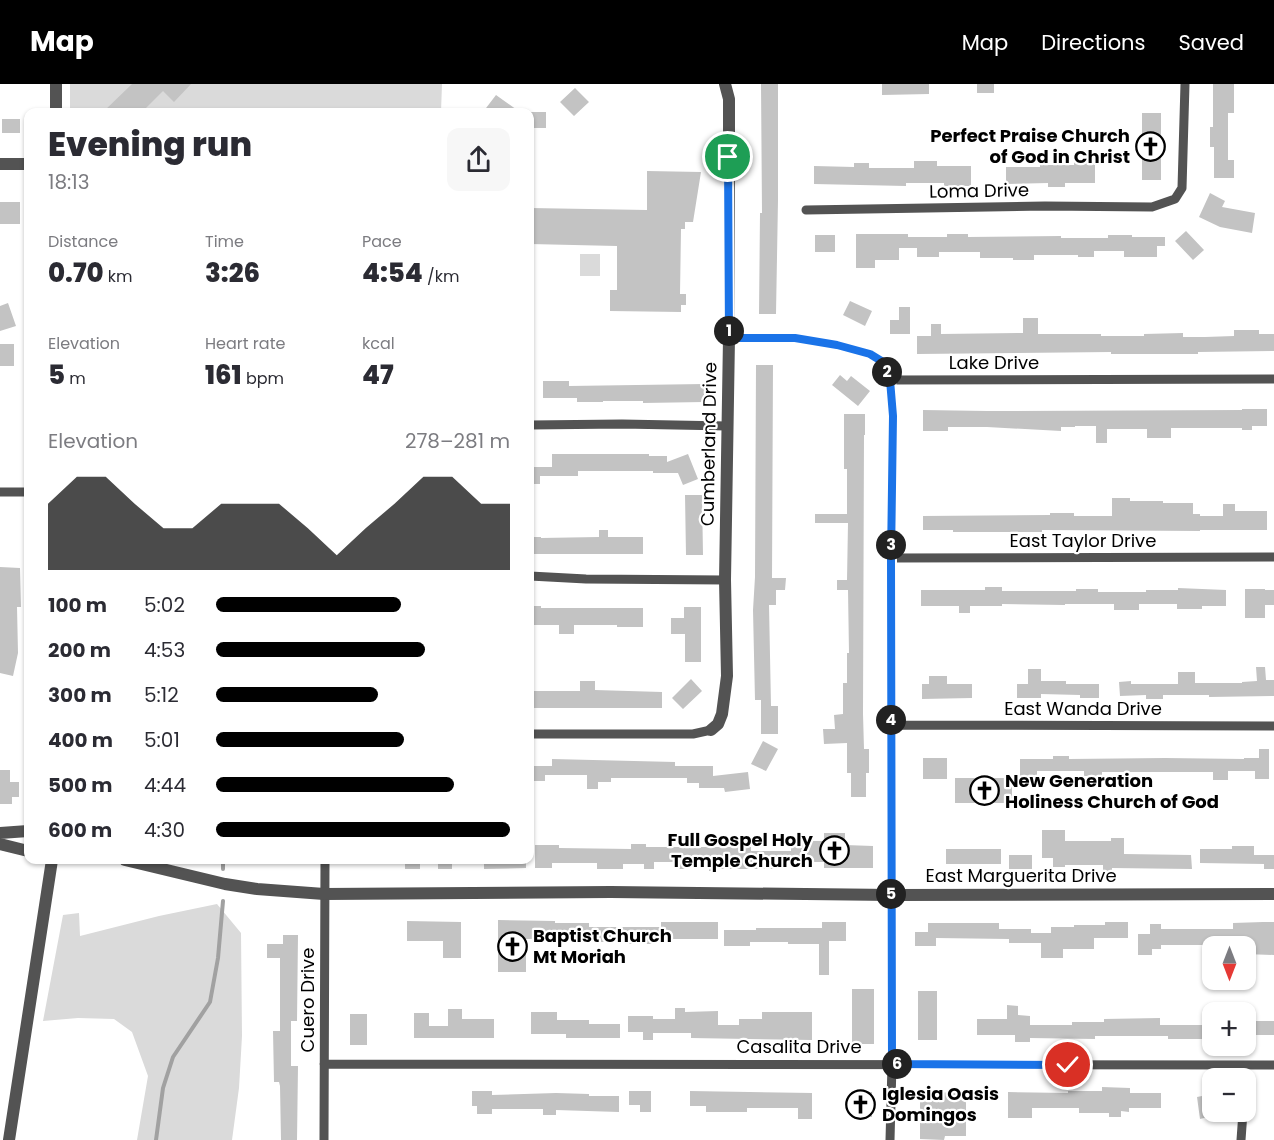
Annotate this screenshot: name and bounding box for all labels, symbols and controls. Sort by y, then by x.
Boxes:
text: Map [30,22,94,61]
text: Map [962,28,1008,57]
text: Directions [1041,28,1145,57]
text: Saved [1178,28,1244,57]
text: Evening run [48,121,252,168]
place label: Perfect Praise Church of God in Christ [930,123,1130,169]
button: share [447,128,510,191]
church icon: Perfect Praise Church of God in Christ [1135,130,1167,162]
pin [702,131,753,182]
icon: arrive [711,140,744,173]
text: 18:13 [48,168,89,196]
street label: Loma Drive [929,177,1029,204]
text: Distance [48,230,118,253]
text: Time [205,230,244,253]
text: Pace [362,230,402,253]
text: 0.70 [48,255,104,291]
text: 3:26 [205,255,260,291]
text: 4:54 [362,255,423,291]
text: km [104,265,133,288]
text: /km [423,265,459,288]
pin: 1 [714,316,744,346]
text: 1 [726,319,732,342]
text: Elevation [48,332,120,355]
text: Heart rate [205,332,285,355]
text: kcal [362,332,395,355]
street label: Lake Drive [949,350,1039,375]
text: 5 [48,357,65,393]
text: 161 [205,357,242,393]
text: 47 [362,357,394,393]
pin: 2 [872,357,902,387]
text: 2 [882,360,892,383]
street label: Cumberland Drive [695,362,722,526]
text: m [65,367,86,390]
text: bpm [242,367,284,390]
text: Elevation [48,427,138,455]
text: 278–281 m [405,427,510,455]
street label: East Taylor Drive [1010,528,1156,553]
pin: 3 [876,530,906,560]
text: 3 [886,533,896,556]
text: 100 m [48,591,107,619]
text: 5:02 [144,591,185,619]
text: 200 m [48,636,111,664]
text: 4:53 [144,636,185,664]
text: 300 m [48,681,112,709]
text: 5:12 [144,681,179,709]
street label: East Wanda Drive [1004,696,1162,721]
pin: 4 [876,705,906,735]
text: 4 [886,708,896,731]
text: 400 m [48,726,113,754]
text: 5:01 [144,726,180,754]
place label: New Generation Holiness Church of God [1005,768,1219,814]
text: 500 m [48,771,113,799]
text: 4:44 [144,771,186,799]
church icon: New Generation Holiness Church of God [968,775,1000,807]
text: 600 m [48,816,112,844]
text: 4:30 [144,816,185,844]
place label: Full Gospel Holy Temple Church [668,827,814,873]
church icon: Full Gospel Holy Temple Church [818,834,850,866]
street label: East Marguerita Drive [925,863,1117,888]
pin: 5 [876,879,906,909]
text: 5 [886,882,896,905]
place label: Baptist Church Mt Moriah [533,923,672,969]
church icon: Baptist Church Mt Moriah [496,930,528,962]
north arrow [1202,936,1256,990]
map controls [1202,936,1256,1122]
street label: Cuero Drive [295,948,320,1052]
button: + [1202,1002,1256,1056]
street label: Casalita Drive [736,1034,862,1059]
pin [1042,1039,1093,1090]
icon: check [1051,1048,1084,1081]
pin: 6 [882,1049,912,1079]
text: 6 [892,1052,902,1075]
button: − [1202,1068,1256,1122]
place label: Iglesia Oasis Domingos [882,1081,999,1127]
church icon: Iglesia Oasis Domingos [845,1088,877,1120]

